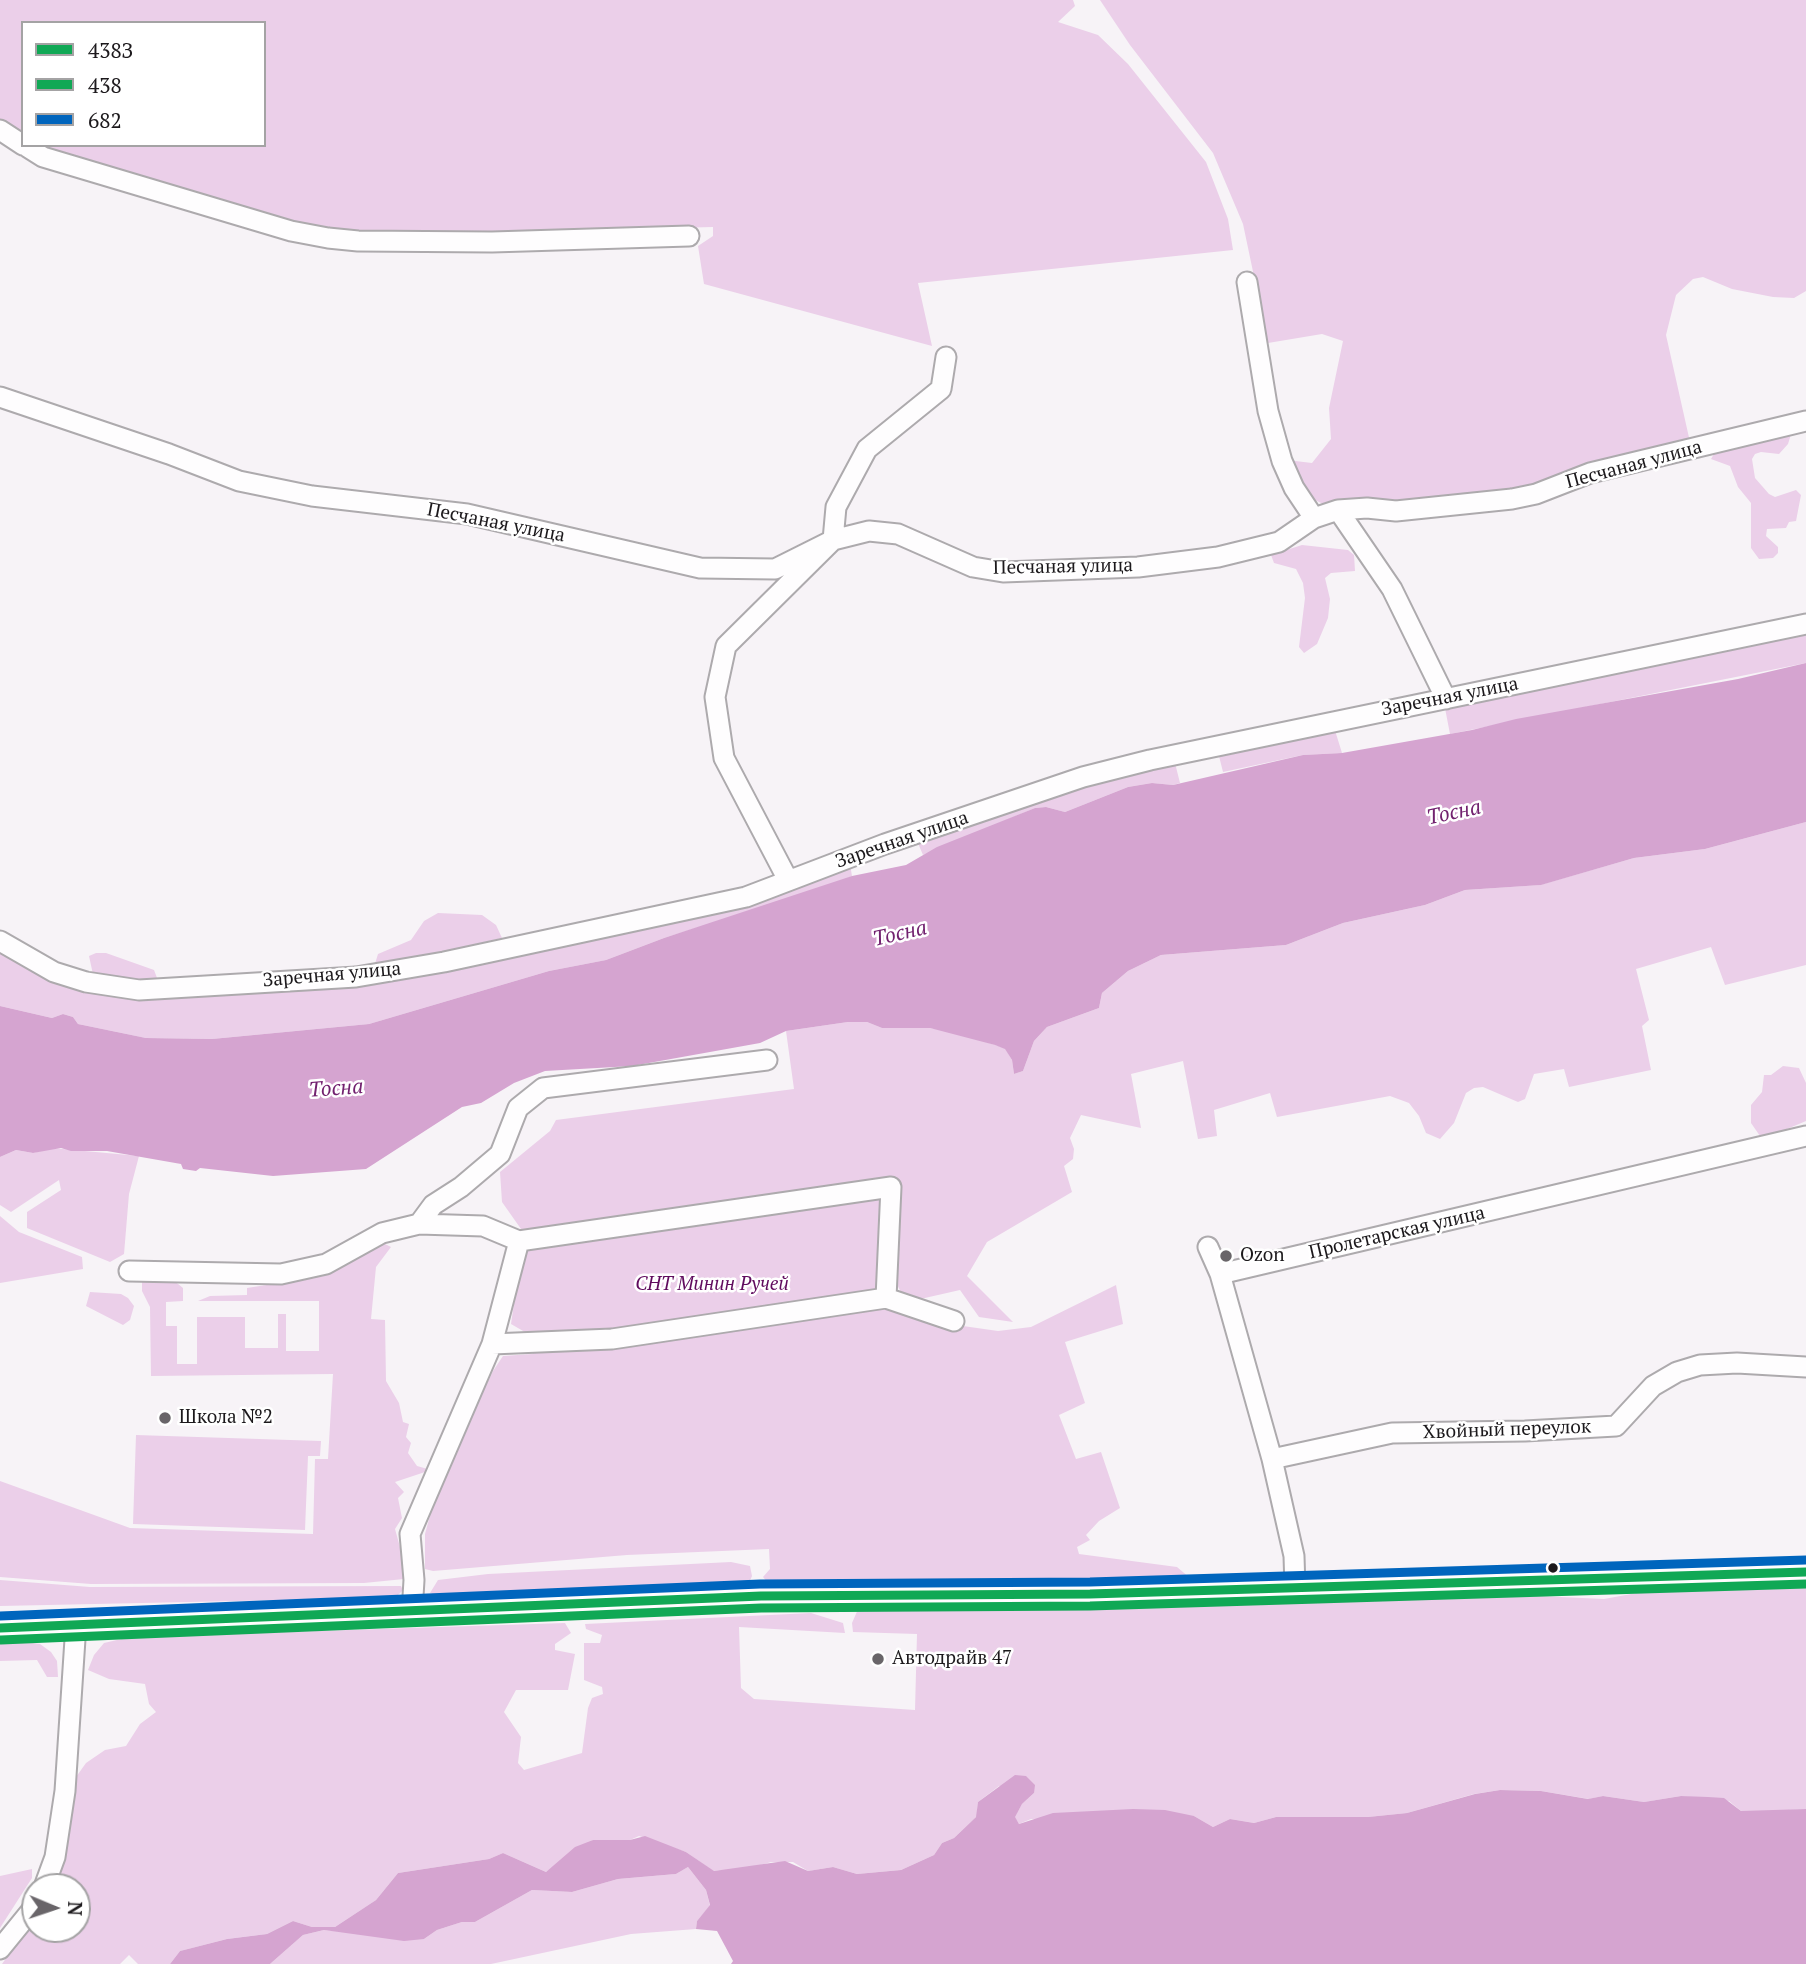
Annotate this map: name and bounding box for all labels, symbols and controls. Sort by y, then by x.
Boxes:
legend [21,21,266,147]
text: 438З [88,36,133,64]
text: 438 [88,71,122,99]
text: 682 [88,106,122,134]
street label: Песчаная улица [1563,436,1705,494]
street label: Песчаная улица [425,498,567,548]
street label: Песчаная улица [993,554,1133,580]
street label: Заречная улица [1380,673,1520,721]
water label: Тосна [1425,795,1483,831]
street label: Заречная улица [833,807,971,873]
water label: Тосна [871,916,929,952]
street label: Заречная улица [262,958,402,992]
water label: Тосна [308,1075,364,1103]
street label: Пролетарская улица [1307,1202,1487,1264]
place label: Ozon [1240,1245,1285,1267]
marker: Ozon [1218,1248,1234,1264]
park label: СНТ Минин Ручей [635,1274,789,1296]
place label: Школа №2 [179,1407,273,1429]
marker: Школа №2 [157,1410,173,1426]
street label: Хвойный переулок [1422,1416,1592,1444]
unlabelled marker [1546,1561,1560,1575]
place label: Автодрайв 47 [892,1648,1012,1670]
marker: Автодрайв 47 [870,1651,886,1667]
north arrow [21,1873,91,1943]
text: N [63,1901,88,1916]

